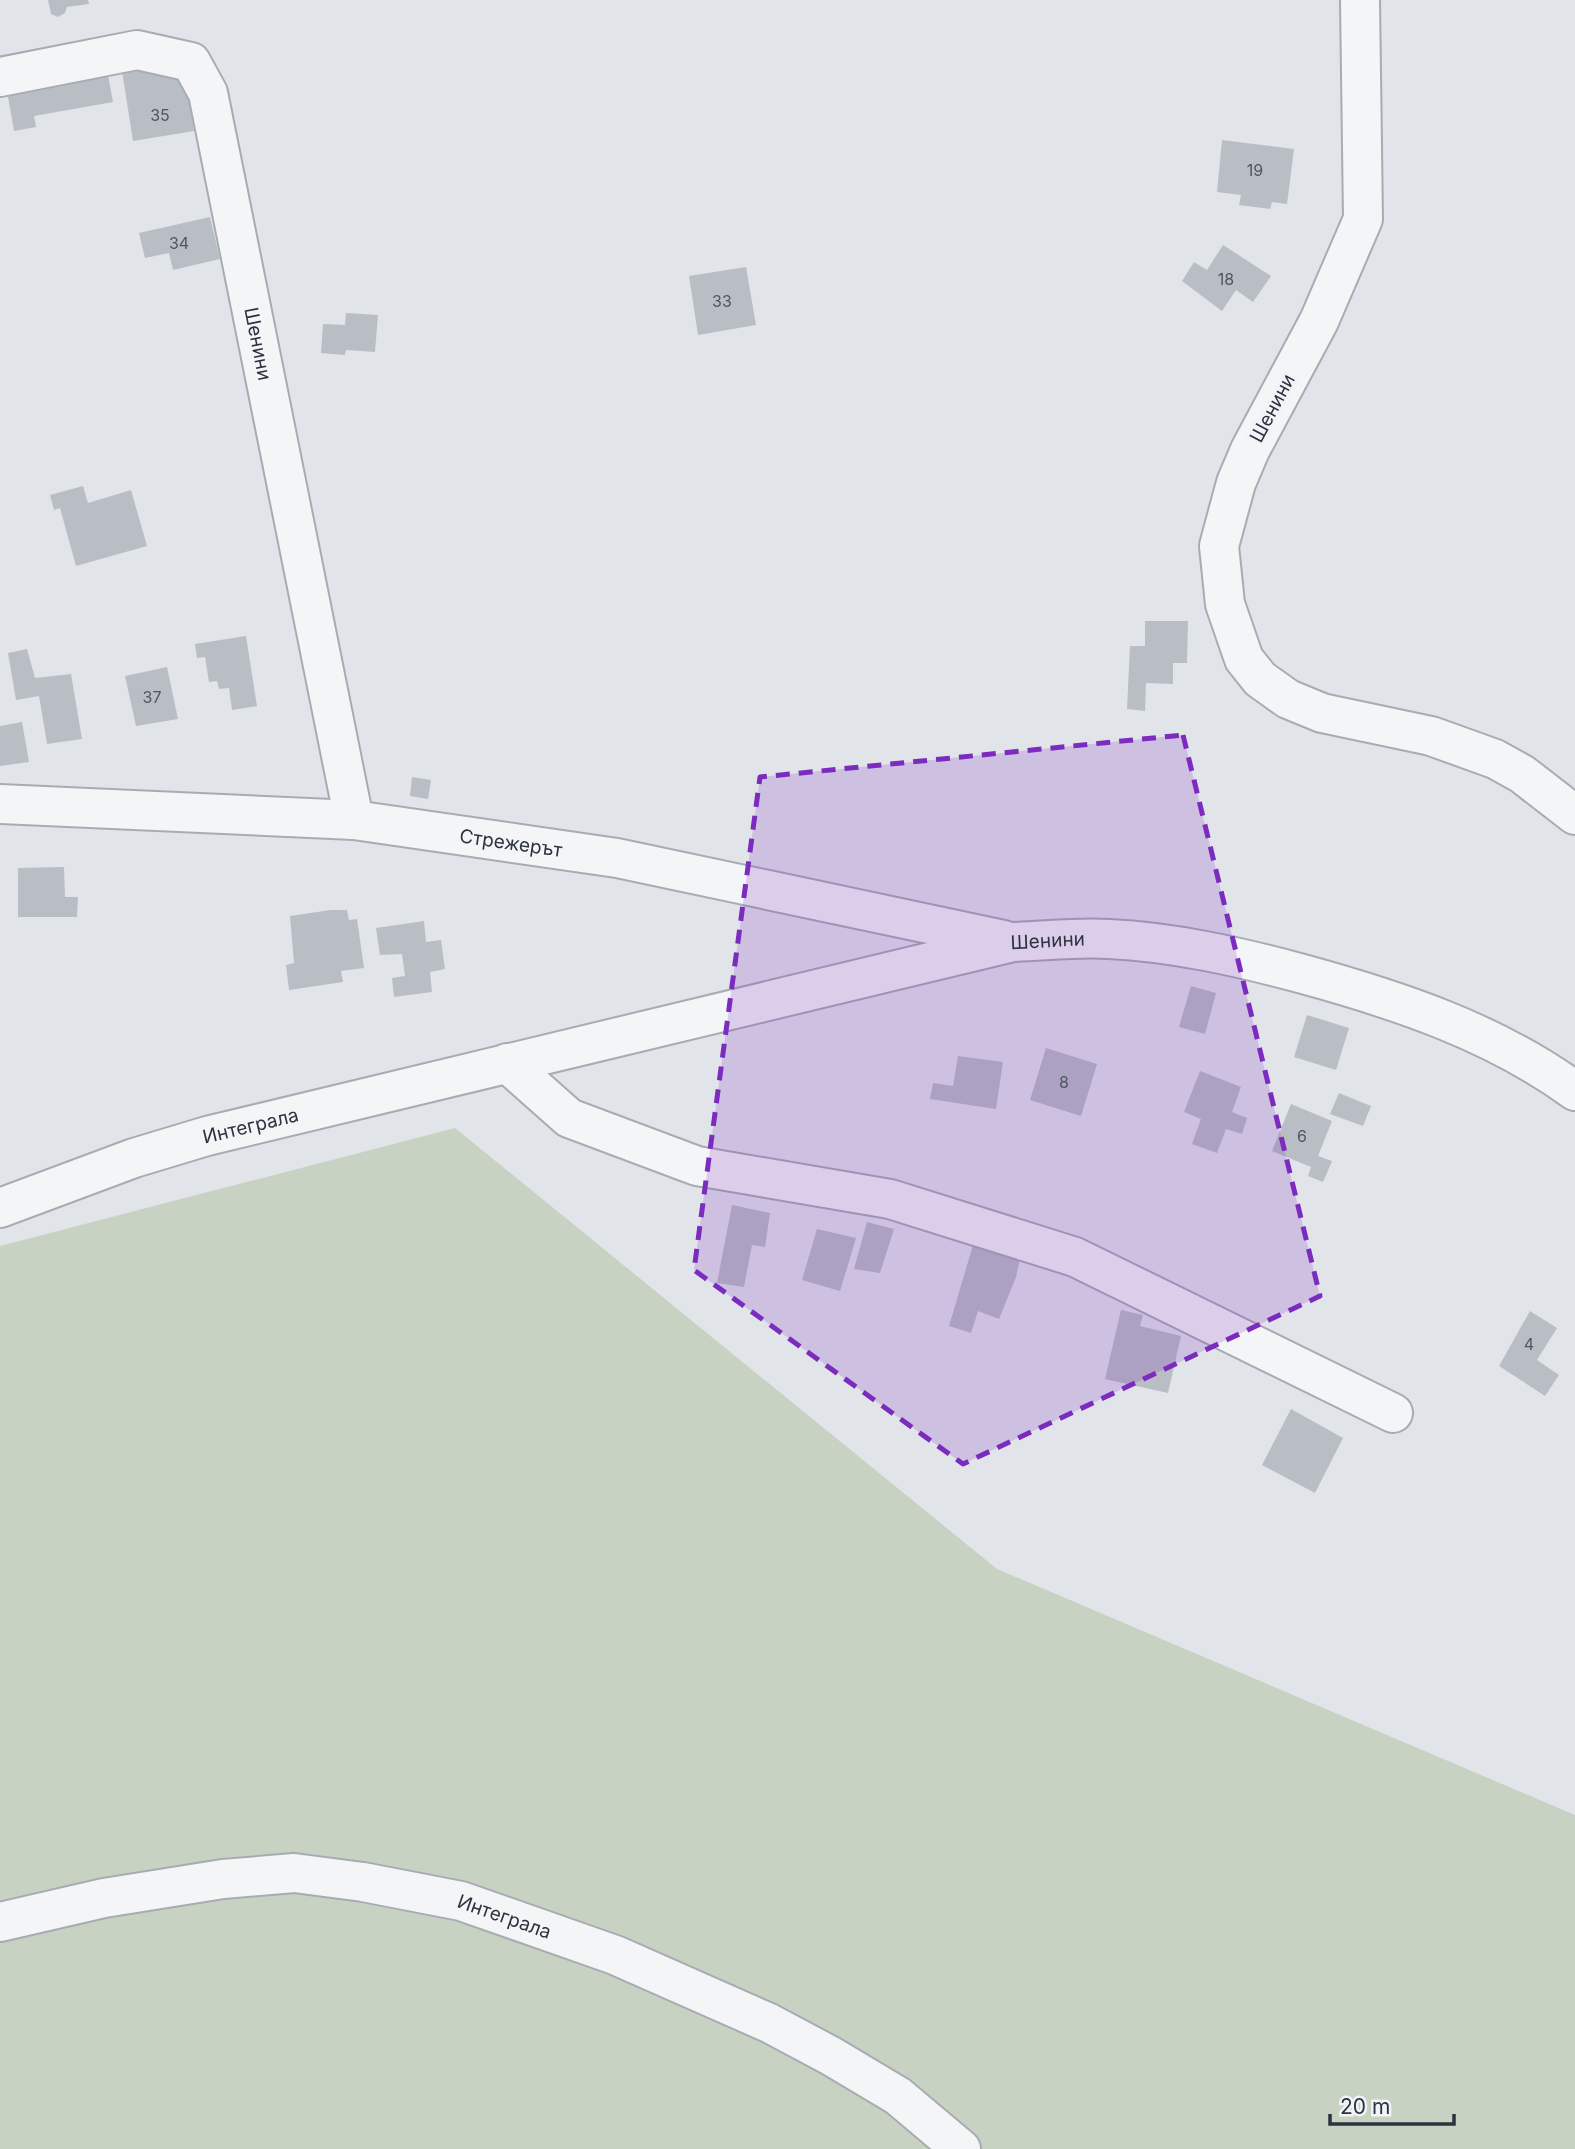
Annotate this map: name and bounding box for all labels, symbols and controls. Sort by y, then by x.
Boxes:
house number: 35 [150,105,170,125]
house number: 19 [1247,160,1263,180]
house number: 34 [169,233,189,253]
house number: 18 [1218,269,1234,289]
house number: 33 [712,291,732,311]
street label: Шенини [239,305,276,382]
street label: Шенини [1245,370,1300,446]
house number: 37 [143,687,161,707]
street label: Стрежерът [458,824,564,862]
street label: Шенини [1010,927,1085,954]
house number: 8 [1059,1072,1069,1092]
street label: Интеграла [200,1103,301,1149]
house number: 6 [1297,1126,1307,1146]
house number: 4 [1524,1334,1534,1354]
street label: Интеграла [454,1890,554,1944]
scale bar [1330,2082,1454,2126]
text: 20 m [1340,2094,1390,2119]

